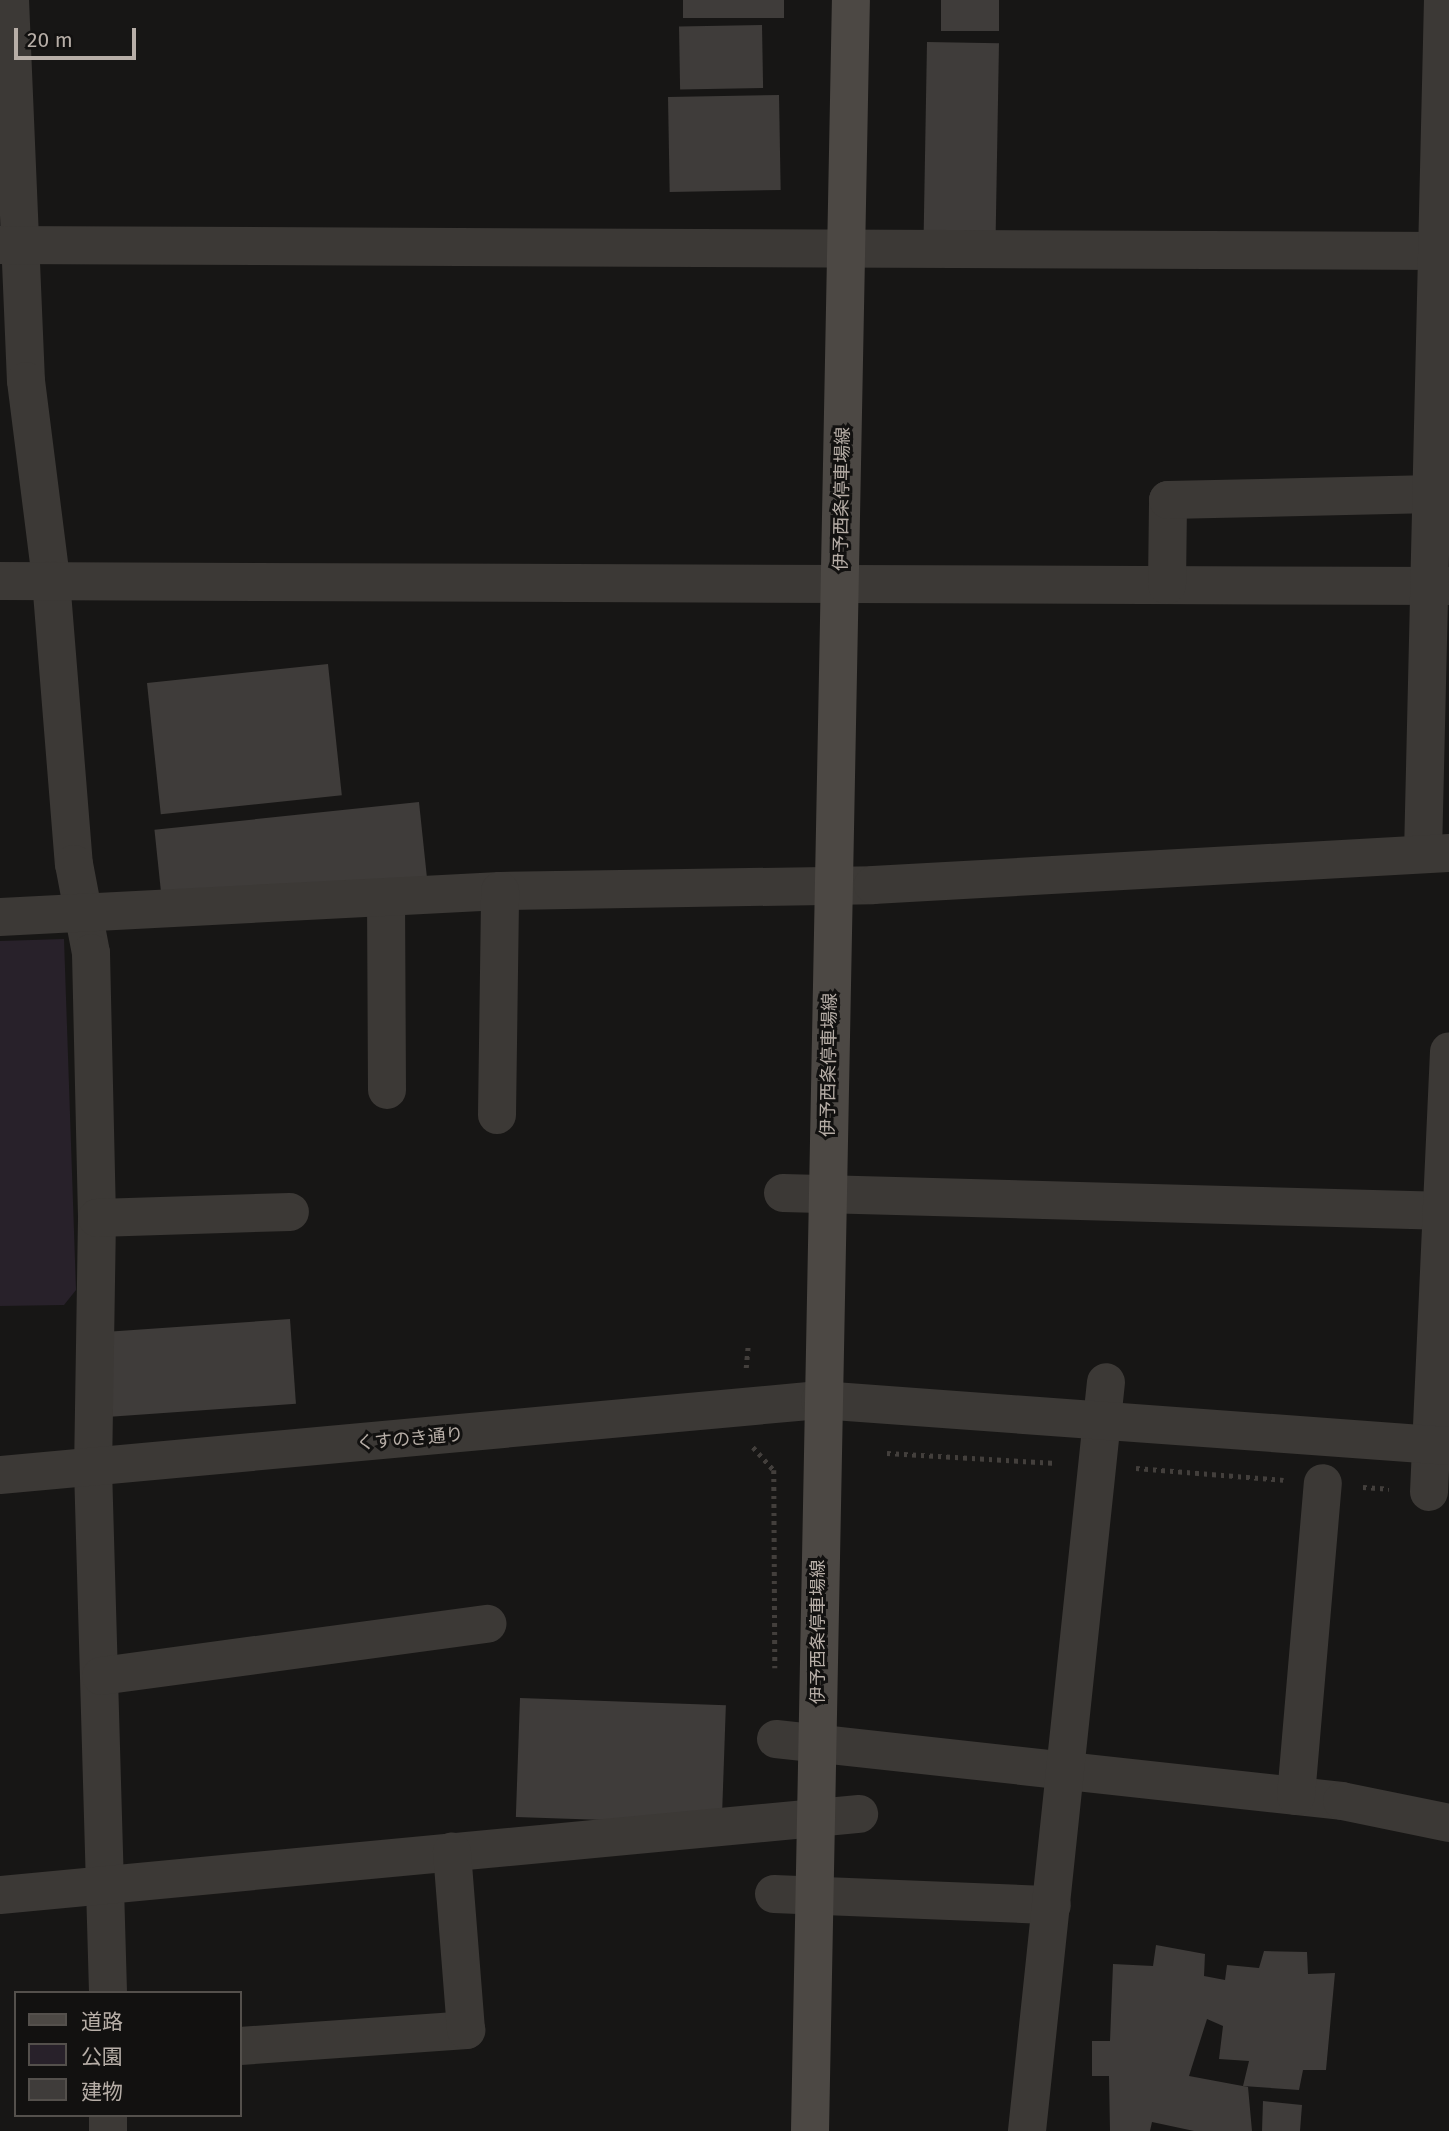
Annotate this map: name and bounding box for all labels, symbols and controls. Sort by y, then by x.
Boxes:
scale bar [18,14,140,58]
text: 20 m [27,27,73,53]
street label: 伊予西条停車場線 [830,427,854,571]
street label: 伊予西条停車場線 [817,993,841,1137]
street label: くすのき通り [355,1424,465,1454]
street label: 伊予西条停車場線 [807,1560,829,1704]
legend [14,1991,242,2117]
text: 道路 [81,2009,123,2035]
text: 公園 [81,2044,123,2070]
text: 建物 [81,2079,123,2105]

